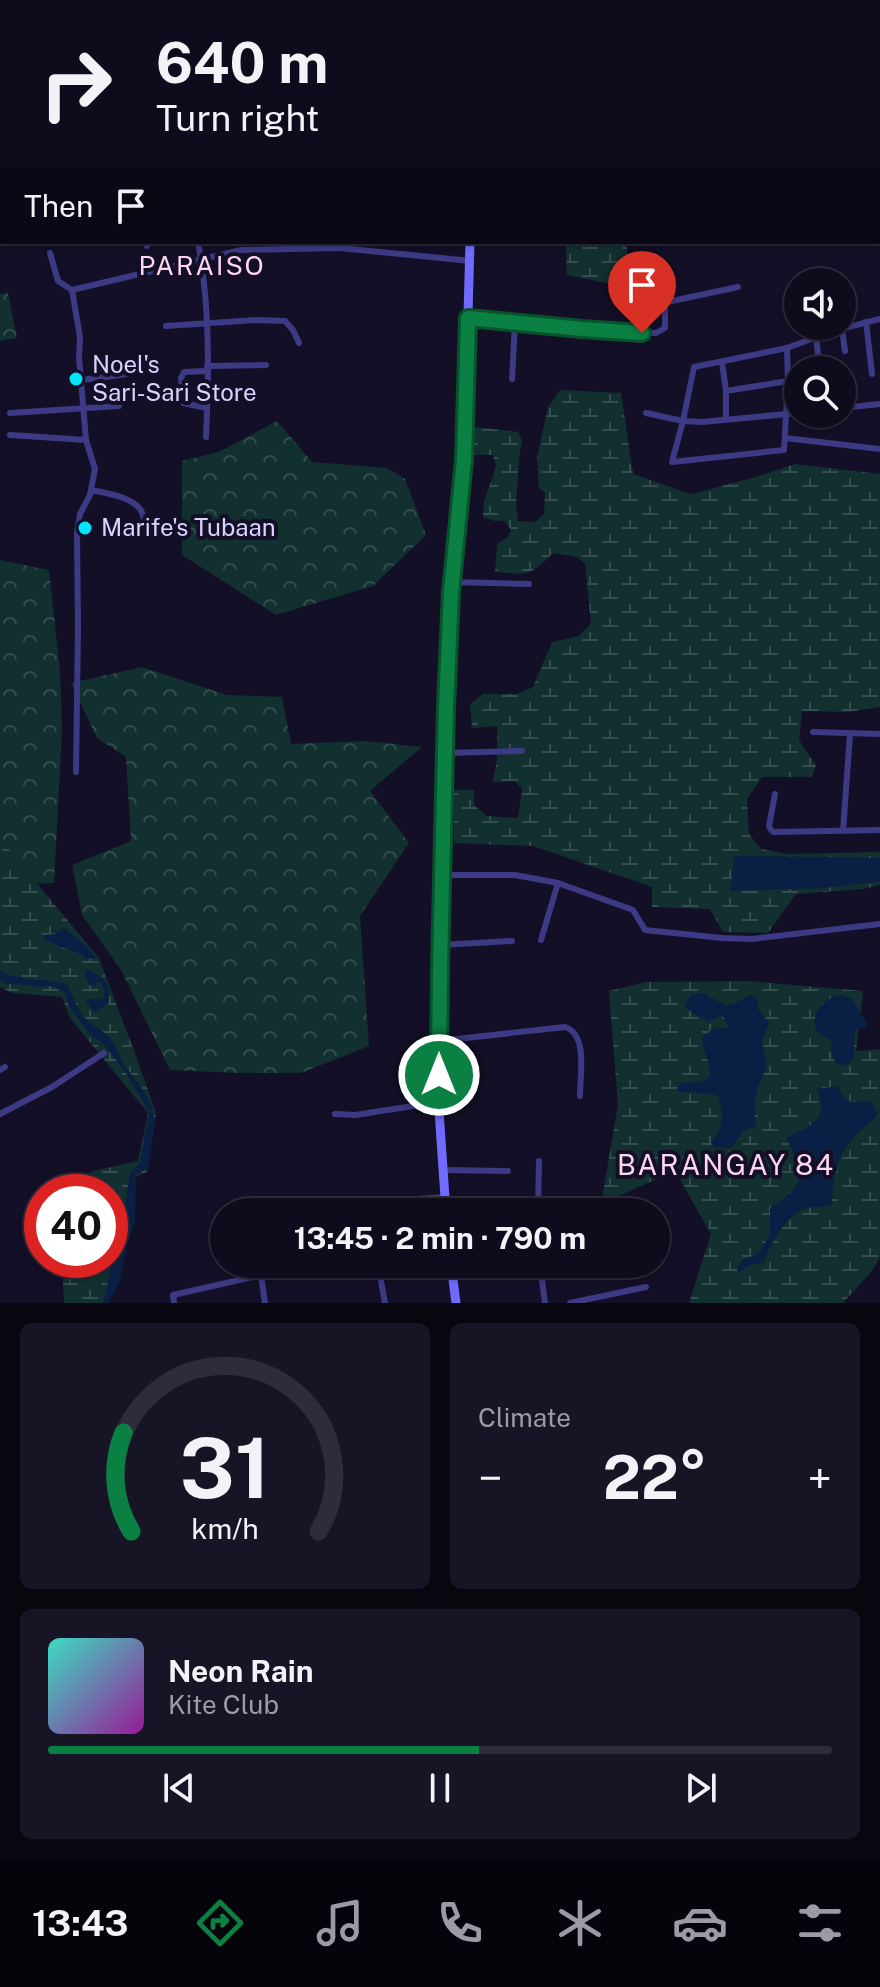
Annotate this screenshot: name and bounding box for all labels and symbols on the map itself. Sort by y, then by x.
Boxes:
district label: PARAISO [138,250,266,281]
pin [608,251,676,333]
place label: Noel's Sari-Sari Store [92,350,257,406]
marker: Noel's Sari-Sari Store [67,370,85,388]
place label: Marife's Tubaan [101,513,276,541]
marker: Marife's Tubaan [76,519,94,537]
position arrow [397,1033,481,1117]
district label: BARANGAY 84 [617,1148,835,1181]
speed limit sign: 40 [24,1174,128,1278]

